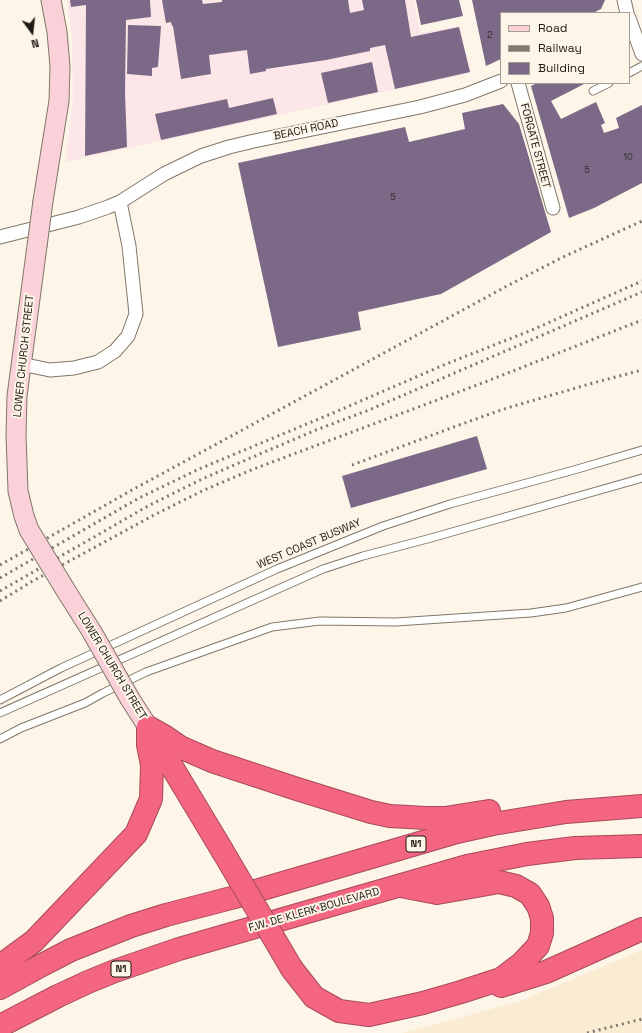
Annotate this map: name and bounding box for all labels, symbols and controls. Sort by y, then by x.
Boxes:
north arrow [12,12,52,52]
legend [500,12,630,84]
text: Road [538,20,567,36]
house number: 2 [487,31,493,41]
text: N [30,36,40,51]
text: Railway [538,40,582,56]
text: Building [538,60,585,76]
street label: FORGATE STREET [517,102,553,190]
street label: BEACH ROAD [272,117,340,143]
house number: 10 [623,153,633,163]
house number: 5 [584,166,590,176]
house number: 5 [390,193,396,203]
street label: LOWER CHURCH STREET [11,294,37,418]
street label: WEST COAST BUSWAY [255,516,363,572]
street label: LOWER CHURCH STREET [75,610,149,722]
road number: N1 [406,836,426,852]
street label: F.W. DE KLERK BOULEVARD [247,885,381,935]
road number: N1 [111,961,131,977]

